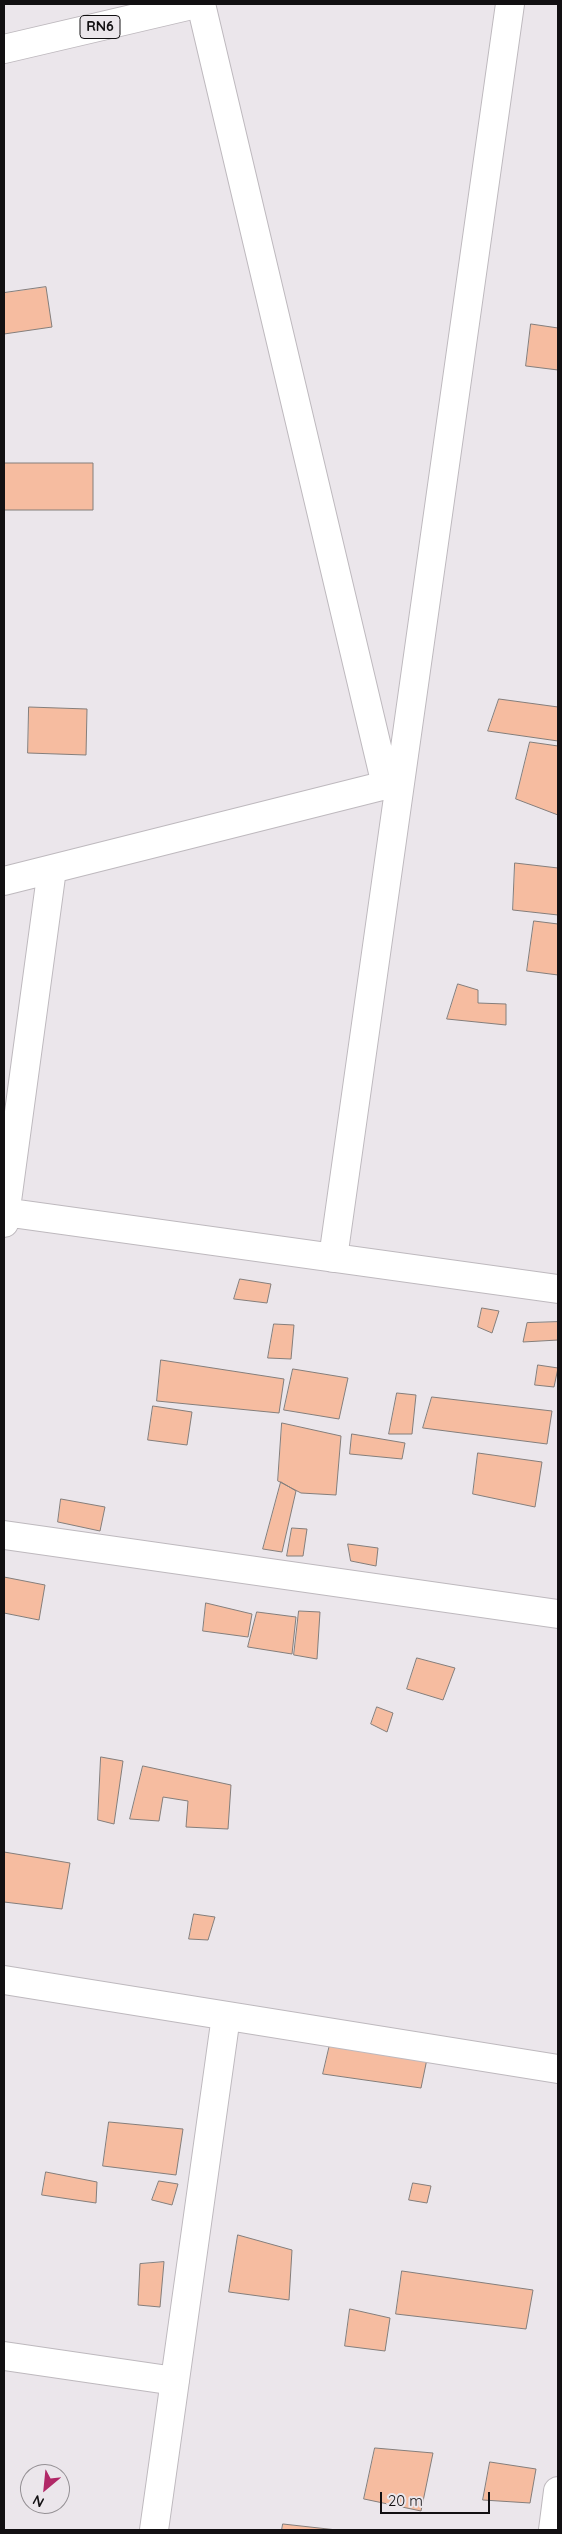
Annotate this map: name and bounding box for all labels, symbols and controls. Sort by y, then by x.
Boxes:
road number: RN6 [80,16,120,38]
north arrow [20,2464,70,2514]
scale bar [382,2482,492,2514]
text: N [30,2491,47,2512]
text: 20 m [388,2491,423,2510]

